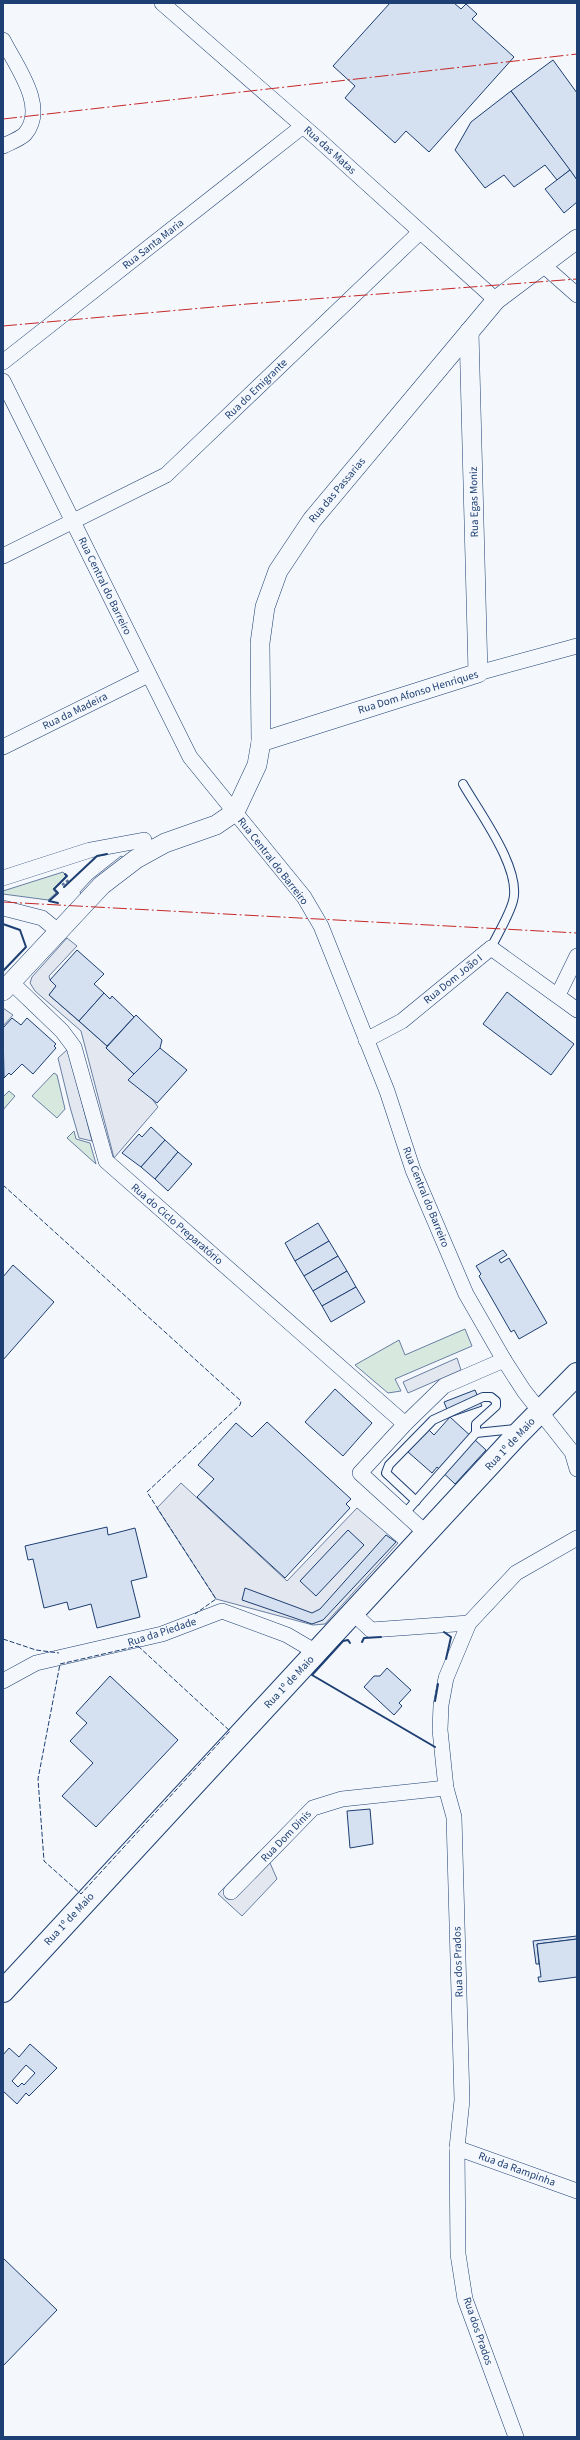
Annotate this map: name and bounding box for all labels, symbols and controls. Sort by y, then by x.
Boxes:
street label: Rua das Matas [301,123,360,178]
street label: Rua Santa Maria [119,215,187,273]
street label: Rua do Emigrante [221,355,291,423]
street label: Rua das Passarias [305,454,369,526]
street label: Rua Egas Moniz [466,466,482,538]
street label: Rua Central do Barreiro [75,535,135,637]
street label: Rua Dom Afonso Henriques [356,666,480,717]
street label: Rua da Madeira [40,689,110,733]
street label: Rua Central do Barreiro [234,814,312,908]
street label: Rua Dom João I [420,951,486,1007]
street label: Rua Central do Barreiro [399,1144,453,1250]
street label: Rua do Ciclo Preparatório [128,1180,226,1268]
street label: Rua 1º de Maio [481,1414,539,1474]
street label: Rua da Piedade [126,1614,199,1650]
street label: Rua 1º de Maio [260,1652,318,1712]
street label: Rua Dom Dinis [257,1806,315,1865]
street label: Rua 1º de Maio [40,1889,98,1949]
street label: Rua dos Prados [449,1926,467,1998]
street label: Rua da Rampinha [476,2148,558,2190]
street label: Rua dos Prados [459,2295,497,2367]

